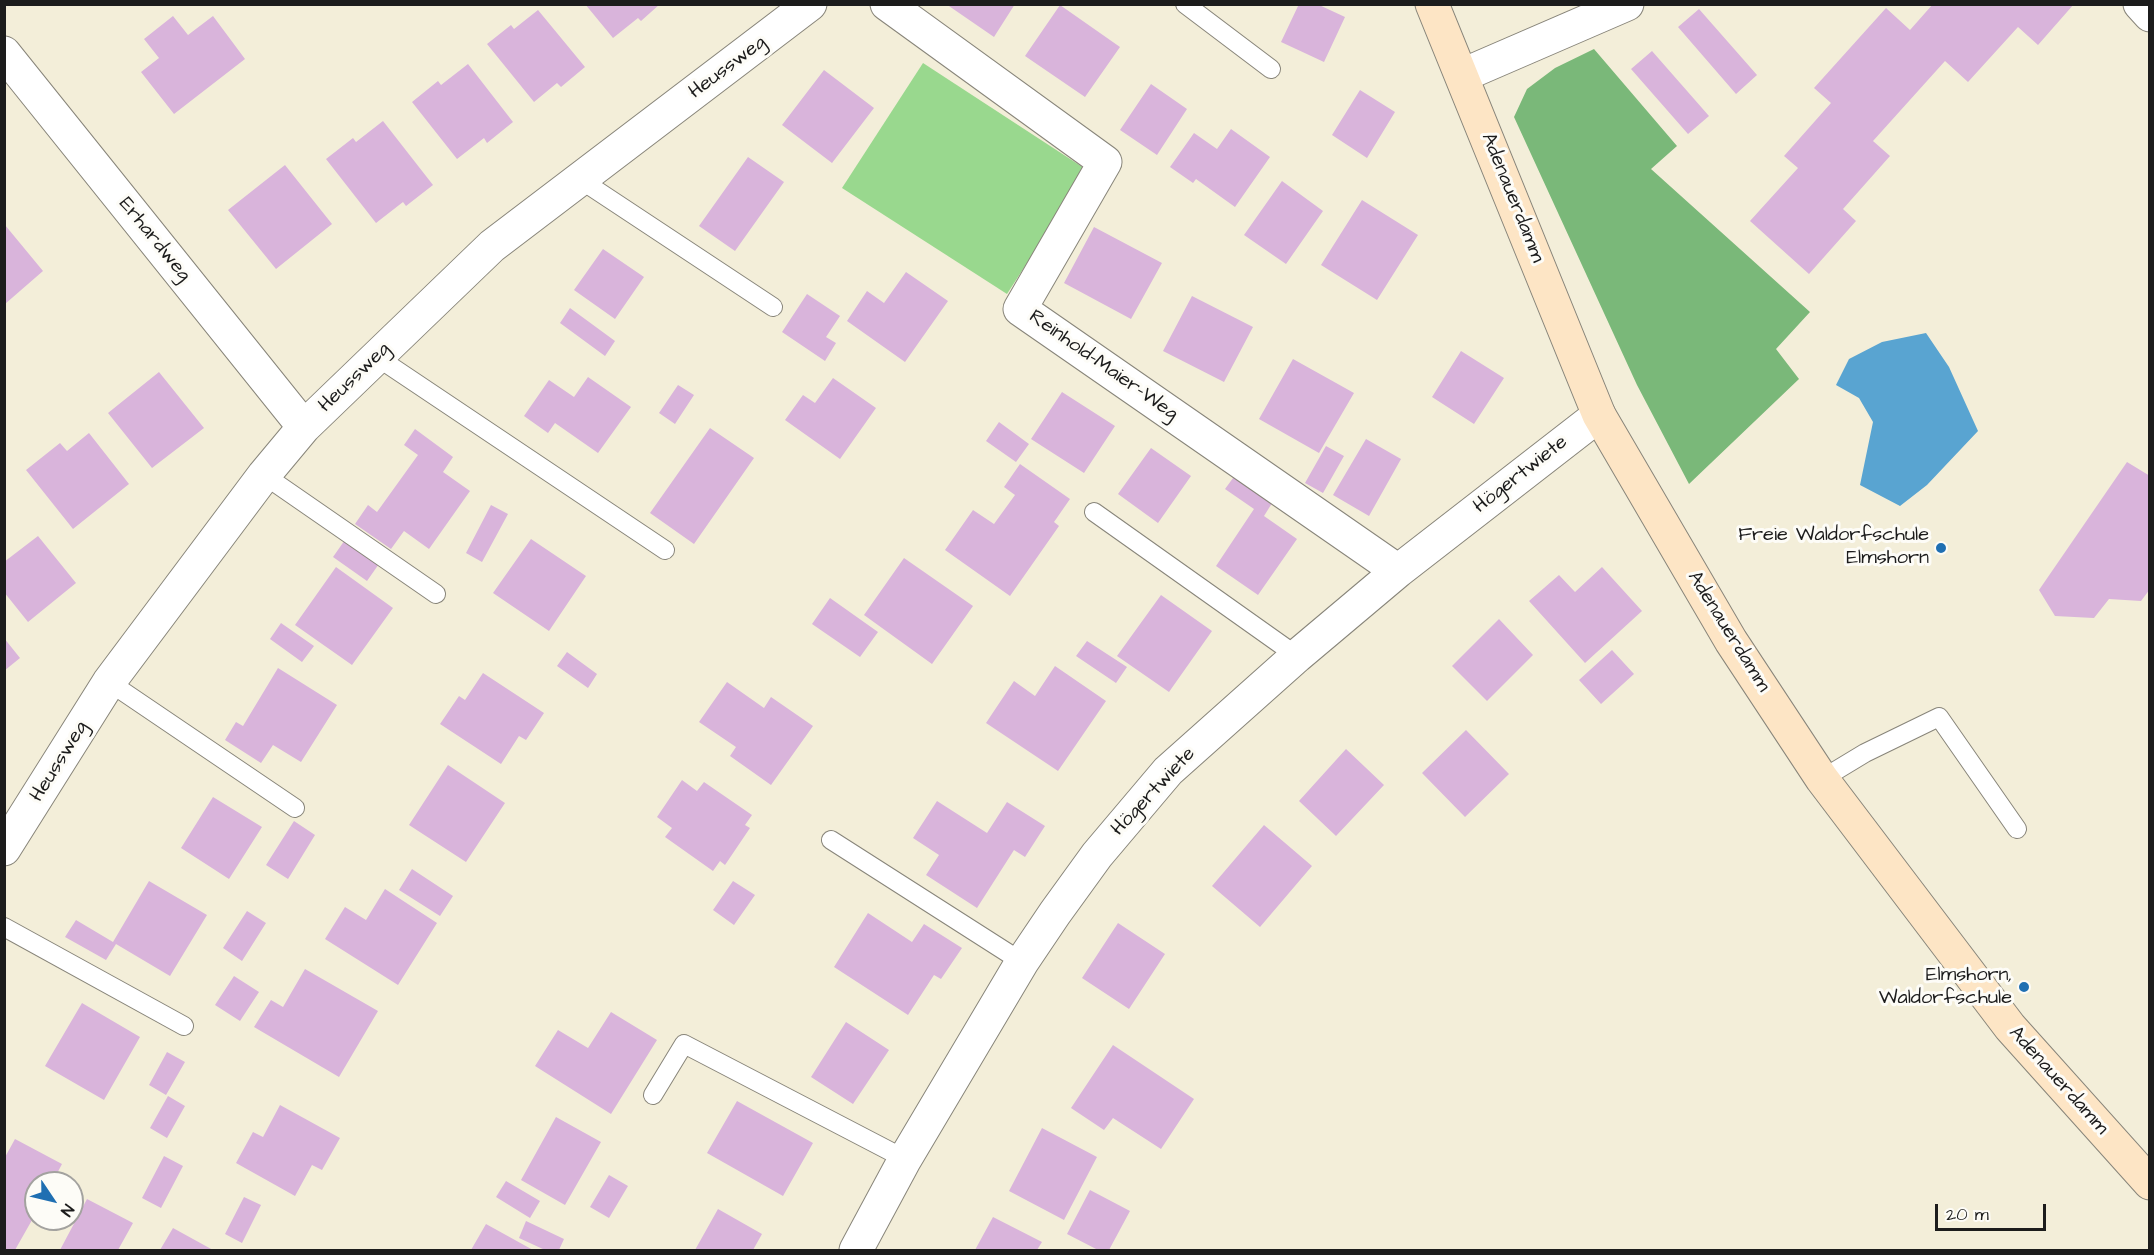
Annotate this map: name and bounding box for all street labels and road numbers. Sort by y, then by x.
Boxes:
street label: Heussweg [685,31,771,105]
street label: Adenauerdamm [1475,130,1549,266]
street label: Erhardweg [113,193,195,287]
street label: Reinhold-Maier-Weg [1024,306,1182,426]
street label: Heussweg [314,338,396,418]
street label: Högertwiete [1469,431,1573,519]
street label: Adenauerdamm [1681,567,1775,697]
street label: Heussweg [26,717,94,807]
street label: Högertwiete [1107,743,1201,841]
street label: Adenauerdamm [2003,1022,2113,1140]

